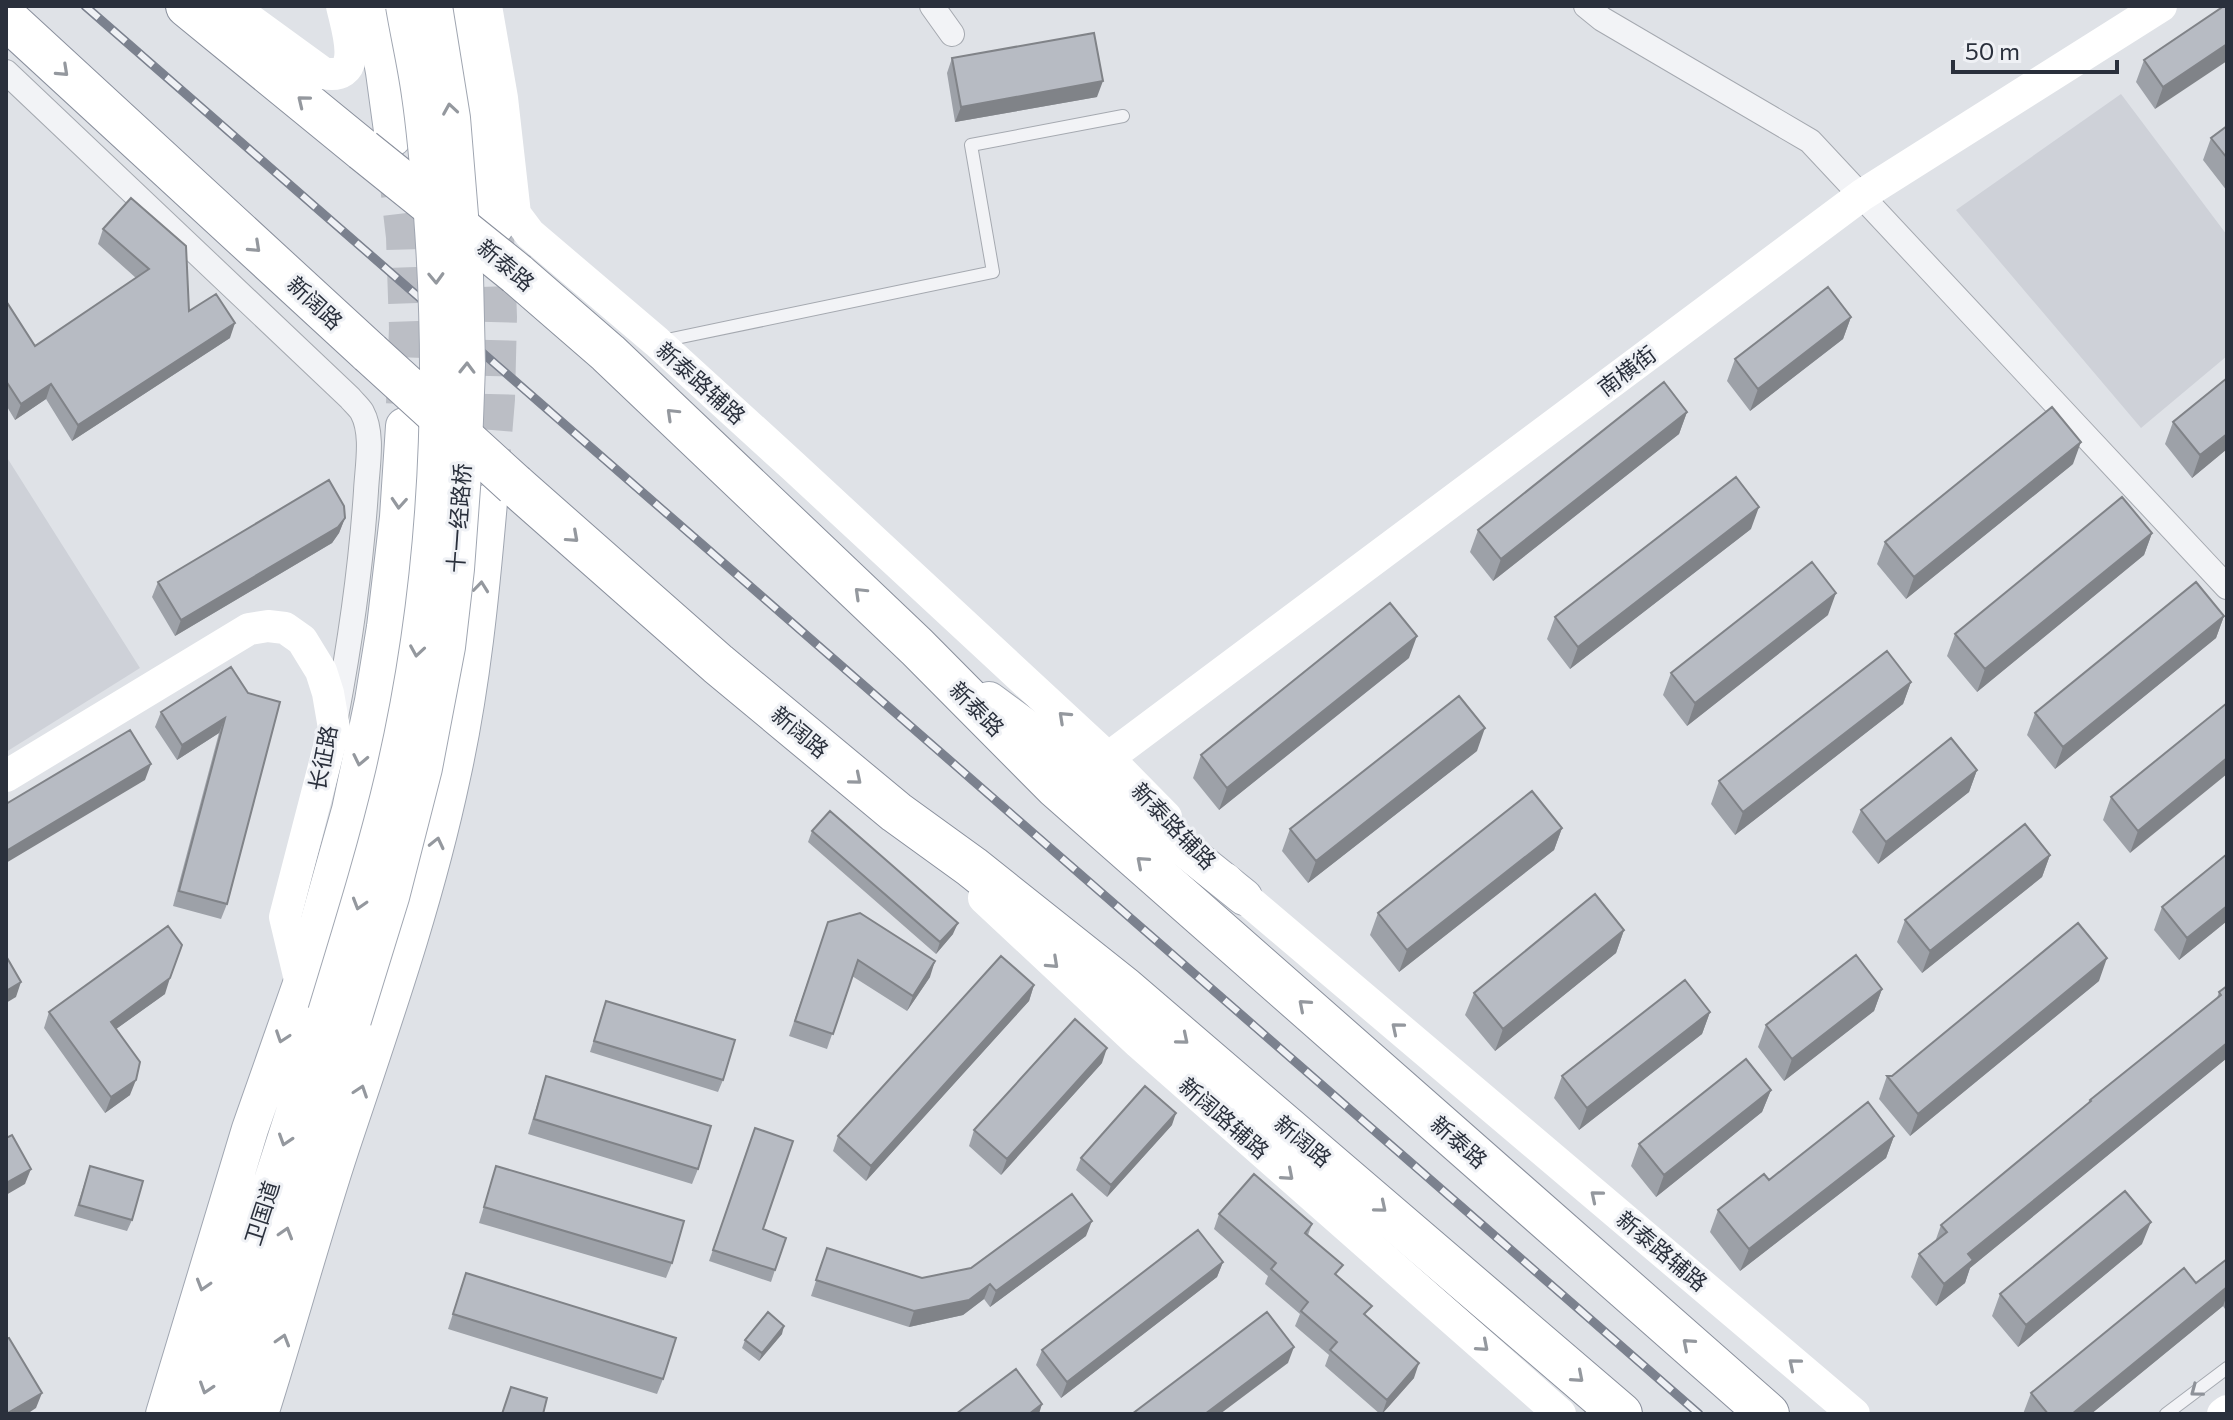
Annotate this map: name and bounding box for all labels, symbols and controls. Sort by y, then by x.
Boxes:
scale bar [1953,24,2117,74]
text: 50 m [1965,36,2020,65]
one-way arrow [54,62,69,76]
one-way arrow [297,96,312,110]
one-way arrow [442,102,459,116]
street label: 新泰路 [472,233,540,296]
one-way arrow [245,238,260,252]
street label: 新阔路 [282,270,349,335]
one-way arrow [427,272,444,285]
street label: 新泰路辅路 [651,336,751,429]
street label: 南横街 [1592,340,1661,401]
one-way arrow [458,361,476,374]
one-way arrow [667,408,681,423]
street label: 十一经路桥 [441,462,476,574]
one-way arrow [391,497,408,510]
one-way arrow [564,528,579,542]
one-way arrow [473,580,490,593]
one-way arrow [855,588,869,602]
one-way arrow [409,644,426,658]
street label: 新泰路 [944,676,1010,742]
street label: 新阔路 [766,700,834,763]
one-way arrow [1059,712,1073,727]
street label: 长征路 [303,723,342,793]
one-way arrow [352,753,369,767]
one-way arrow [847,769,862,784]
street label: 新泰路辅路 [1126,777,1222,875]
one-way arrow [427,837,444,850]
one-way arrow [1136,858,1151,872]
one-way arrow [352,897,368,911]
one-way arrow [1044,954,1058,969]
one-way arrow [1299,1001,1314,1015]
one-way arrow [1392,1023,1407,1038]
one-way arrow [275,1029,291,1043]
one-way arrow [1174,1029,1188,1044]
street label: 新阔路辅路 [1174,1071,1275,1164]
one-way arrow [351,1085,367,1099]
street label: 新阔路 [1269,1109,1337,1172]
street label: 新泰路 [1426,1110,1493,1173]
one-way arrow [279,1133,295,1147]
one-way arrow [1279,1165,1294,1179]
street label: 卫国道 [238,1177,285,1248]
one-way arrow [1591,1191,1605,1206]
one-way arrow [1372,1197,1386,1212]
street label: 新泰路辅路 [1612,1205,1713,1296]
one-way arrow [277,1226,293,1240]
one-way arrow [196,1277,212,1291]
one-way arrow [274,1333,290,1347]
one-way arrow [1474,1337,1489,1351]
one-way arrow [1683,1339,1698,1354]
one-way arrow [1789,1359,1804,1374]
one-way arrow [1569,1367,1584,1381]
one-way arrow [199,1381,215,1394]
one-way arrow [2191,1382,2205,1396]

